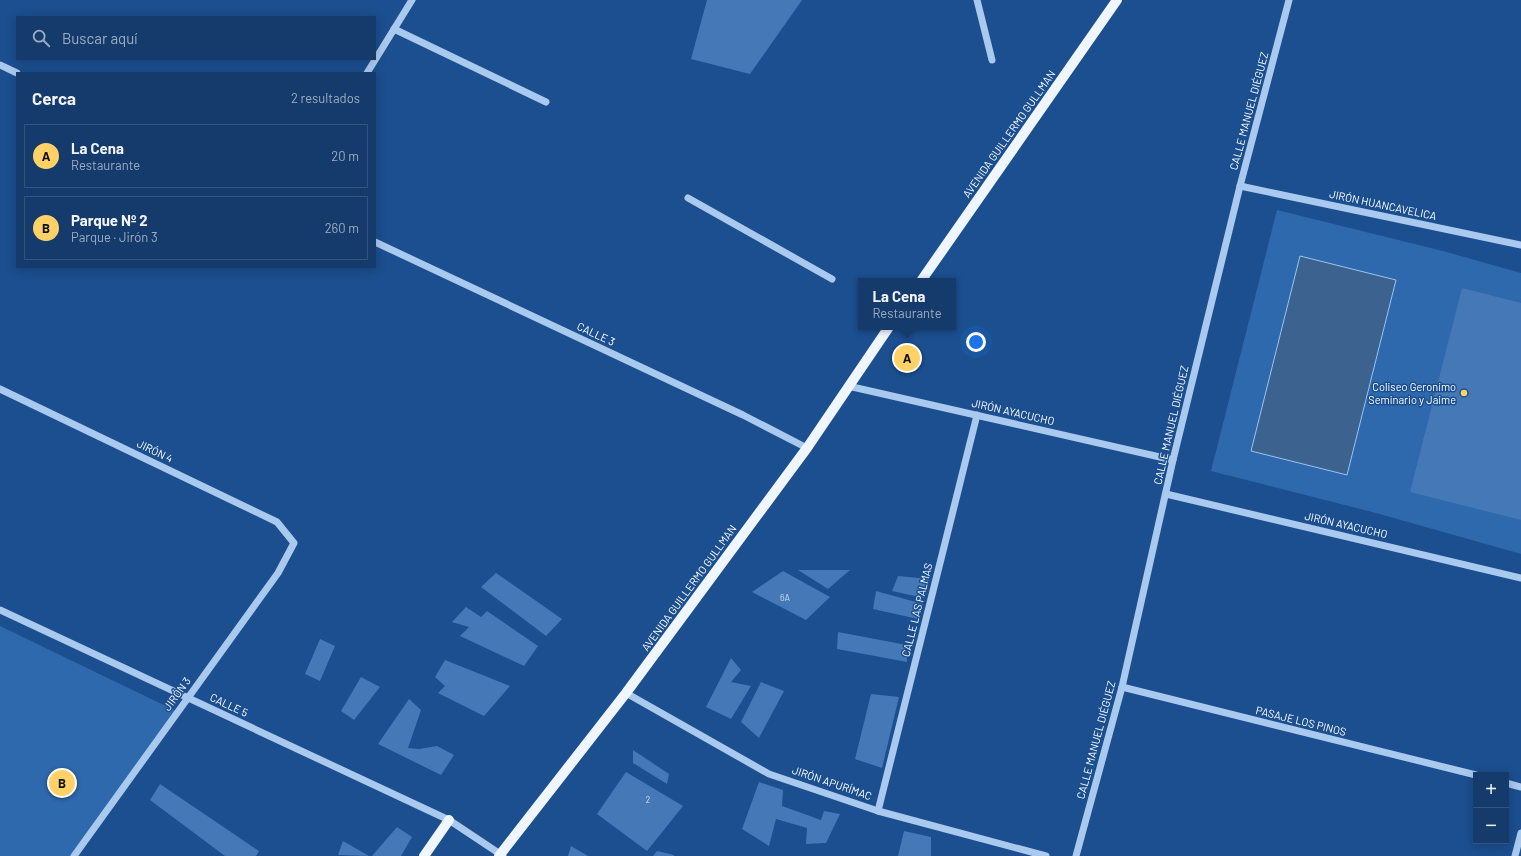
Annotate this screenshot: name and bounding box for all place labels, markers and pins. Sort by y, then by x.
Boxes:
pin: A [894,343,920,373]
place label: Coliseo Geronimo Seminario y Jaime [1368,380,1456,406]
marker: Coliseo Geronimo Seminario y Jaime [1459,388,1469,398]
pin: B [49,768,75,798]

